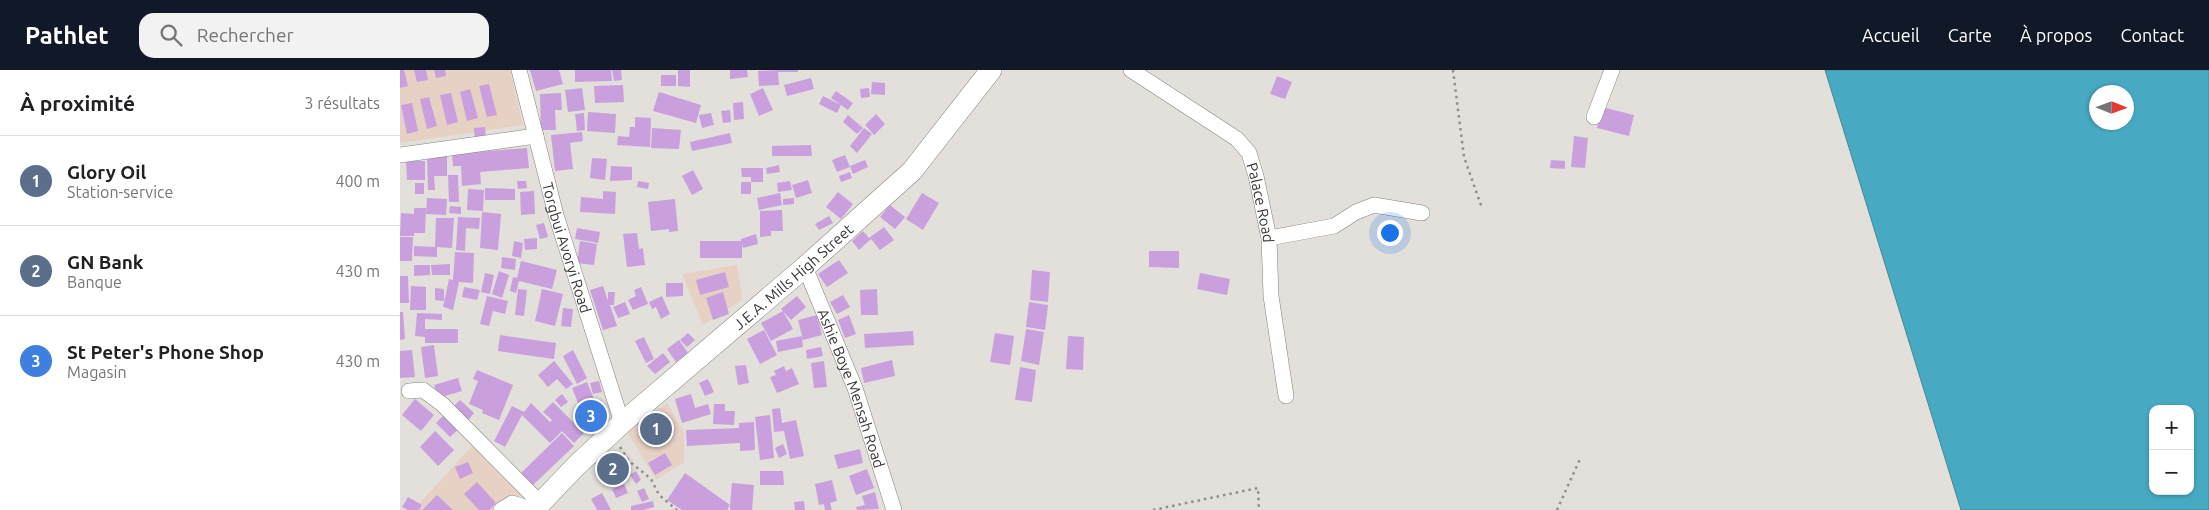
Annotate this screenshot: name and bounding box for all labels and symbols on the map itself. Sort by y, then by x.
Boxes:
north arrow [2089,85,2134,130]
street label: Palace Road [1244,160,1278,243]
street label: Torgbui Avoryi Road [539,180,595,315]
street label: J.E.A. Mills High Street [730,220,856,333]
your location [1377,220,1403,246]
street label: Ashie Boye Mensah Road [815,306,888,470]
pin: 3 [575,397,607,435]
pin: 1 [640,410,672,448]
pin: 2 [597,450,629,488]

